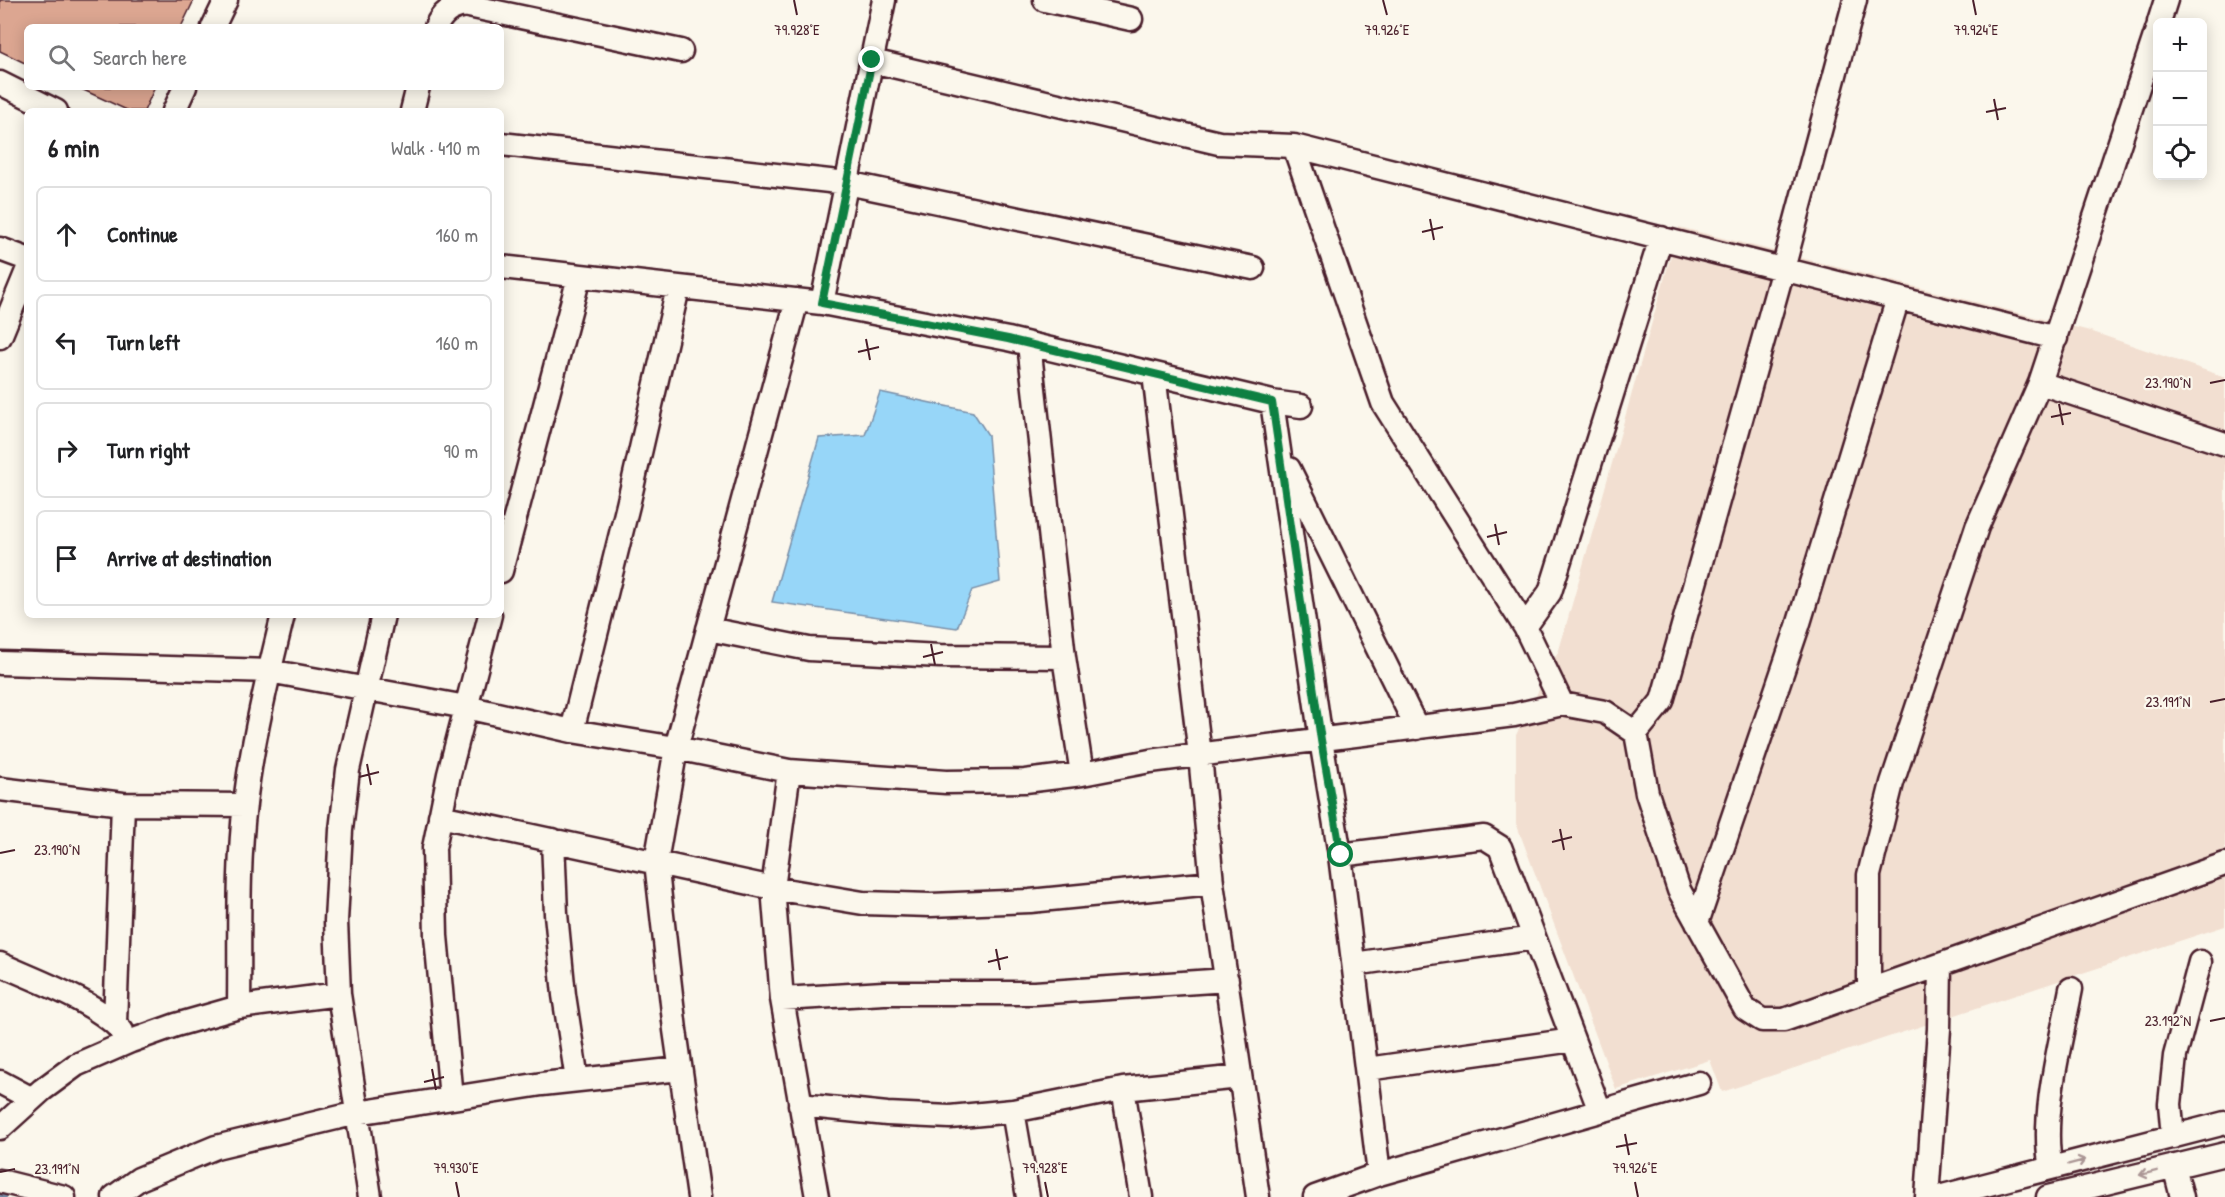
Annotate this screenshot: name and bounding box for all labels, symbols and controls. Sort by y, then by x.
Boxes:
map controls [2153,18,2207,180]
button: + [2153,18,2207,72]
text: 79.928°E [774,19,820,40]
text: 79.926°E [1365,19,1410,40]
text: 79.924°E [1954,19,1999,40]
search box [24,24,504,90]
icon: search [45,41,78,74]
text: Search here [93,42,187,72]
route end [858,46,884,72]
button: − [2153,72,2207,126]
button: locate [2153,126,2207,180]
text: 6 min [48,130,100,165]
text: Walk · 410 m [391,134,480,161]
icon: ahead [50,218,83,251]
text: Continue [107,219,178,249]
text: 160 m [436,221,478,248]
icon: left [50,326,83,359]
text: Turn left [107,327,180,357]
text: 160 m [436,329,478,356]
text: 23.190°N [2145,372,2191,393]
icon: right [50,434,83,467]
text: Turn right [107,435,190,465]
text: 90 m [444,437,478,464]
icon: arrive [50,542,83,575]
text: Arrive at destination [107,543,272,573]
text: 23.191°N [2146,691,2190,712]
text: 23.190°N [34,839,80,860]
route start [1327,841,1353,867]
text: 23.192°N [2145,1010,2191,1031]
one-way arrow [2067,1155,2086,1167]
text: 79.930°E [433,1157,479,1178]
text: 79.928°E [1022,1157,1068,1178]
text: 79.926°E [1613,1157,1658,1178]
text: 23.191°N [35,1158,79,1179]
one-way arrow [2139,1167,2158,1179]

